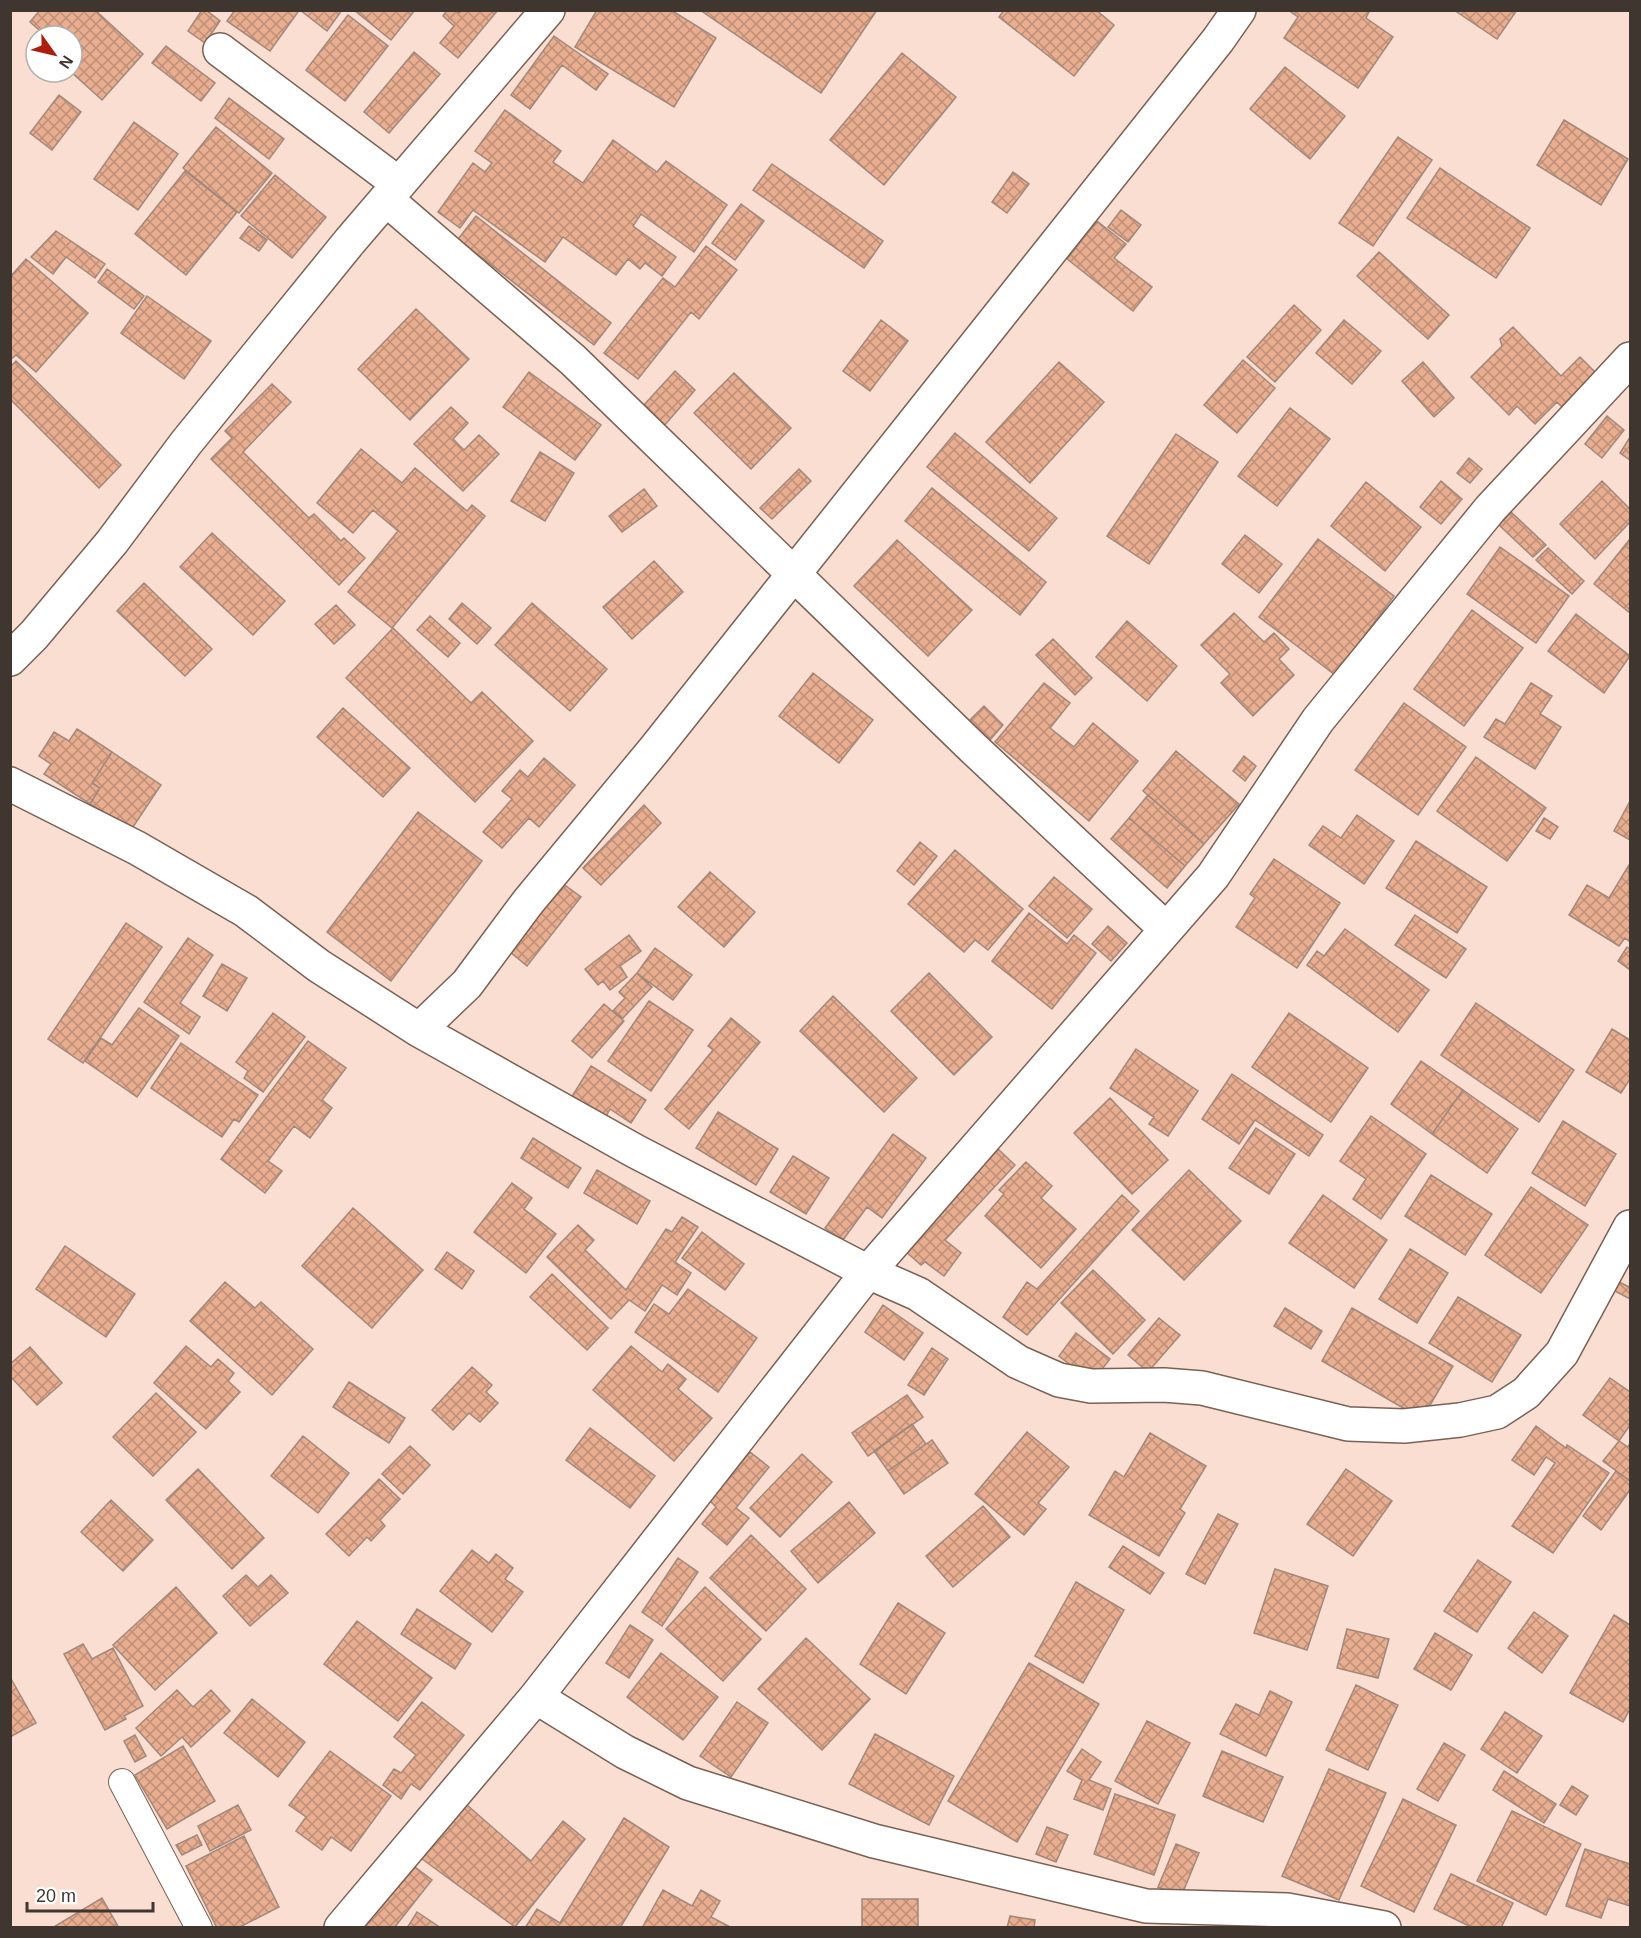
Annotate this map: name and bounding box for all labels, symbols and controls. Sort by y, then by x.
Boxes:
north arrow [24,24,84,84]
text: N [56,53,76,72]
scale bar [27,1875,153,1913]
text: 20 m [36,1886,76,1906]

